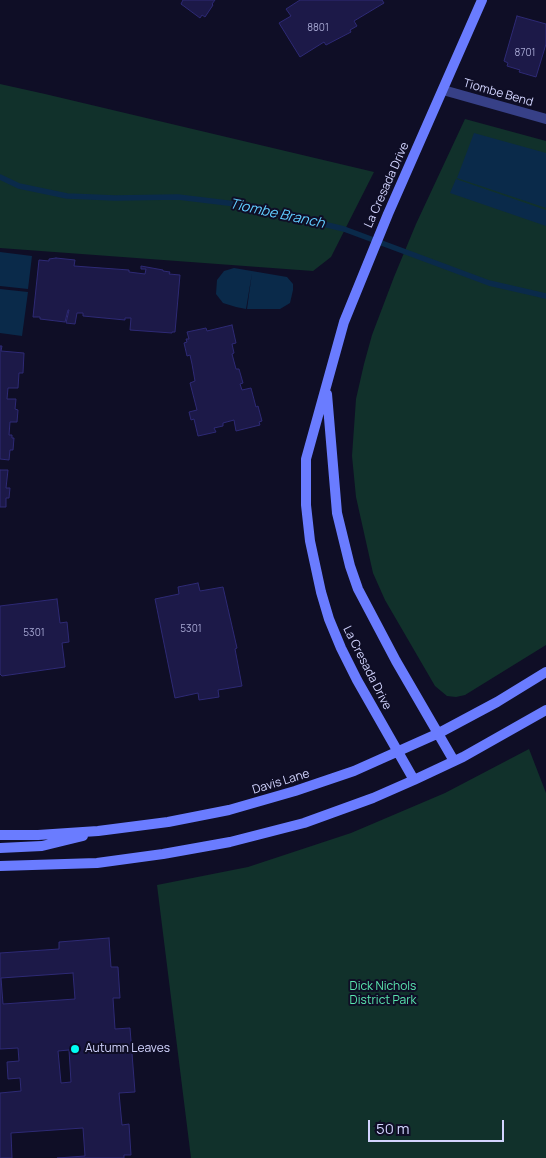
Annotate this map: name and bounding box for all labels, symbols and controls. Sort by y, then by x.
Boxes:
house number: 8801 [307,22,329,34]
house number: 8701 [515,47,535,59]
street label: Tiombe Bend [461,76,535,110]
street label: La Cresada Drive [362,140,412,230]
water label: Tiombe Branch [228,196,326,232]
house number: 5301 [180,623,202,635]
street label: La Cresada Drive [340,624,394,712]
house number: 5301 [23,627,45,639]
street label: Davis Lane [251,766,311,798]
park label: Dick Nichols District Park [350,980,416,1008]
place label: Autumn Leaves [85,1042,170,1056]
marker: Autumn Leaves [69,1043,81,1055]
scale bar [371,1110,507,1142]
text: 50 m [376,1118,410,1139]

